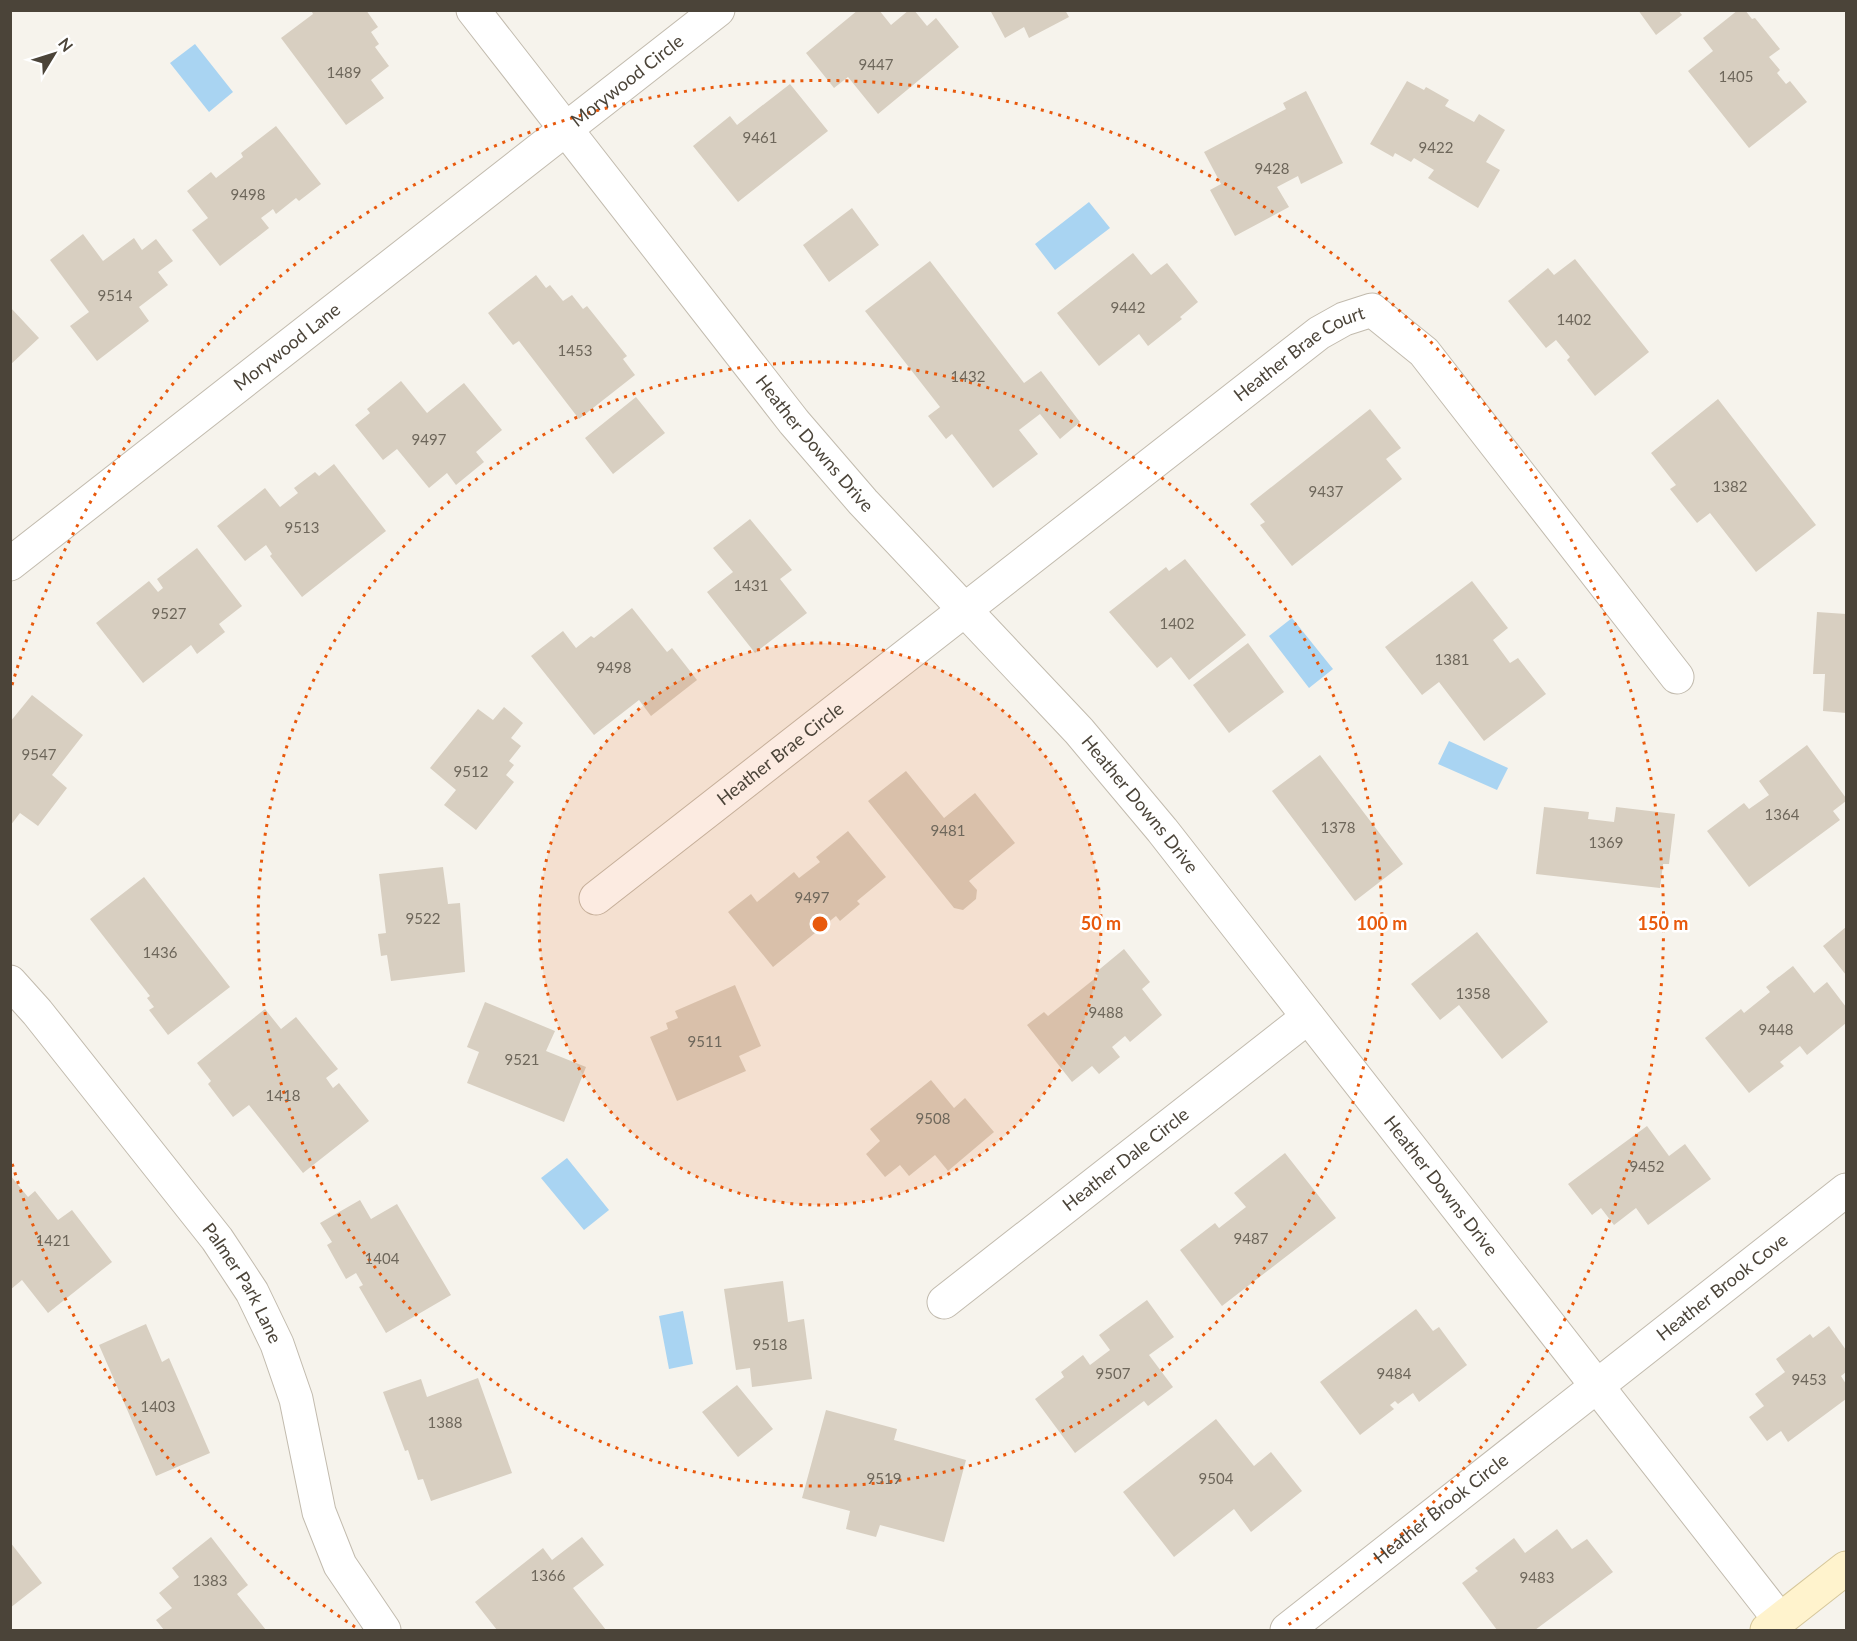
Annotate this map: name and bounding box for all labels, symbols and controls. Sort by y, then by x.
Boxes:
north arrow [24,24,84,84]
street label: Morywood Circle [566,29,687,131]
text: N [55,34,77,55]
house number: 9447 [859,55,894,73]
house number: 1489 [327,63,361,81]
house number: 1405 [1719,67,1753,85]
house number: 9461 [743,128,777,146]
house number: 9422 [1419,138,1453,156]
house number: 9428 [1255,159,1289,177]
house number: 9498 [231,185,265,203]
house number: 9514 [98,286,133,304]
street label: Morywood Lane [229,298,344,395]
house number: 9442 [1111,298,1145,316]
street label: Heather Brae Court [1229,301,1368,406]
house number: 1402 [1557,310,1591,328]
house number: 1453 [558,341,592,359]
house number: 1432 [951,367,985,385]
street label: Heather Downs Drive [752,370,879,516]
house number: 9497 [412,430,447,448]
house number: 1382 [1713,477,1747,495]
house number: 9437 [1309,482,1344,500]
house number: 9513 [285,518,319,536]
house number: 1431 [734,576,768,594]
house number: 9527 [152,604,187,622]
house number: 1402 [1160,614,1194,632]
house number: 1381 [1435,650,1469,668]
house number: 9498 [597,658,631,676]
street label: Heather Brae Circle [712,697,847,809]
street label: Heather Downs Drive [1077,730,1203,877]
house number: 9547 [22,745,57,763]
house number: 9512 [454,762,488,780]
house number: 1364 [1765,805,1800,823]
house number: 1378 [1321,818,1355,836]
house number: 9481 [931,821,965,839]
house number: 1369 [1589,833,1623,851]
house number: 9497 [795,888,830,906]
house number: 9522 [406,909,440,927]
text: 50 m [1081,912,1121,934]
text: 100 m [1357,912,1407,934]
text: 150 m [1638,912,1688,934]
centre of rings [810,914,830,934]
house number: 1436 [143,943,178,961]
house number: 1358 [1456,984,1490,1002]
house number: 9488 [1089,1003,1123,1021]
house number: 9448 [1759,1020,1793,1038]
house number: 9511 [688,1032,722,1050]
house number: 9521 [505,1050,539,1068]
house number: 1418 [266,1086,300,1104]
street label: Heather Dale Circle [1058,1103,1193,1215]
house number: 9508 [916,1109,950,1127]
street label: Heather Downs Drive [1380,1111,1503,1260]
house number: 9452 [1630,1157,1664,1175]
street label: Palmer Park Lane [198,1218,287,1346]
street label: Heather Brook Cove [1652,1228,1792,1345]
house number: 9487 [1234,1229,1269,1247]
house number: 1421 [36,1231,70,1249]
house number: 1404 [365,1249,400,1267]
house number: 9518 [753,1335,787,1353]
house number: 9507 [1096,1364,1131,1382]
house number: 9484 [1377,1364,1412,1382]
house number: 9453 [1792,1370,1826,1388]
house number: 1403 [141,1397,175,1415]
house number: 1388 [428,1413,462,1431]
street label: Heather Brook Circle [1369,1448,1512,1568]
house number: 9519 [867,1469,901,1487]
house number: 9504 [1199,1469,1234,1487]
house number: 1366 [531,1566,566,1584]
house number: 9483 [1520,1568,1554,1586]
house number: 1383 [193,1571,227,1589]

